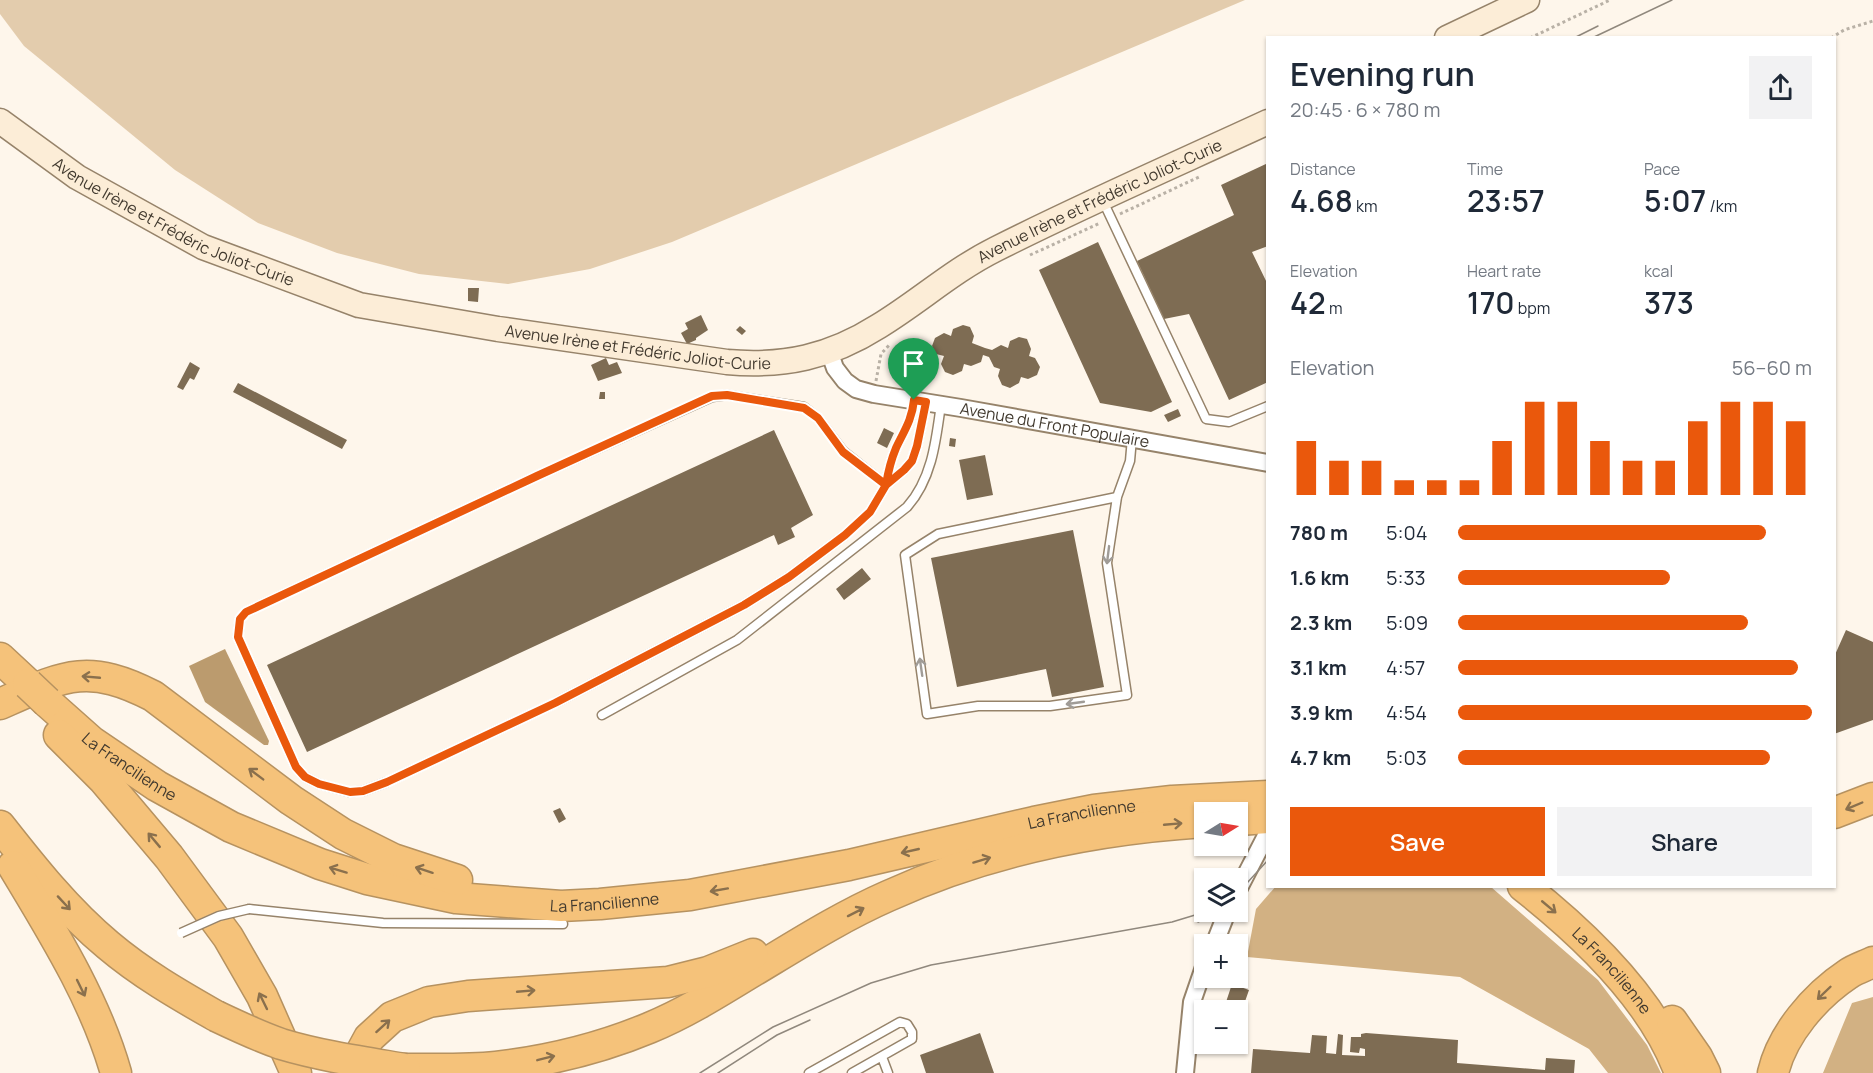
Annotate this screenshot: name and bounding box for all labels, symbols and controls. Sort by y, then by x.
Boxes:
text: Evening run [1290,51,1475,96]
button: share [1749,56,1812,119]
text: 20:45 · 6 × 780 m [1290,96,1440,123]
street label: Avenue Irène et Frédéric Joliot-Curie [973,134,1225,268]
street label: Avenue Irène et Frédéric Joliot-Curie [48,152,298,291]
text: Distance [1290,158,1356,180]
text: Time [1467,158,1503,180]
text: Pace [1644,158,1680,180]
text: 4.68 [1290,180,1353,221]
text: 23:57 [1467,180,1545,221]
text: 5:07 [1644,180,1706,221]
text: km [1353,195,1377,217]
text: /km [1706,195,1737,217]
text: Elevation [1290,260,1358,282]
text: Heart rate [1467,260,1541,282]
text: kcal [1644,260,1673,282]
text: 42 [1290,282,1326,323]
text: 170 [1467,282,1515,323]
text: 373 [1644,282,1694,323]
text: m [1326,297,1342,319]
text: bpm [1515,297,1550,319]
street label: Avenue Irène et Frédéric Joliot-Curie [503,319,771,374]
pin [888,338,939,400]
icon: arrive [897,347,930,380]
text: Elevation [1290,354,1374,381]
text: 56–60 m [1732,354,1812,381]
street label: Avenue du Front Populaire [958,397,1151,453]
text: 780 m [1290,519,1348,546]
text: 5:04 [1386,519,1428,546]
one-way arrow [1103,544,1114,564]
text: 1.6 km [1290,564,1349,591]
text: 5:33 [1386,564,1426,591]
text: 2.3 km [1290,609,1352,636]
text: 5:09 [1386,609,1428,636]
text: 3.1 km [1290,654,1347,681]
text: 4:57 [1386,654,1425,681]
one-way arrow [915,658,926,678]
one-way arrow [81,671,101,682]
one-way arrow [1065,697,1085,708]
text: 3.9 km [1290,699,1353,726]
text: 4:54 [1386,699,1427,726]
street label: La Francilienne [77,727,181,806]
text: 4.7 km [1290,744,1351,771]
text: 5:03 [1386,744,1427,771]
one-way arrow [249,767,265,780]
street label: La Francilienne [1025,794,1137,834]
one-way arrow [1845,801,1864,812]
north arrow [1194,802,1248,856]
map controls [1194,802,1248,1054]
button: Save [1290,807,1545,876]
button: Share [1557,807,1812,876]
one-way arrow [1163,818,1183,829]
one-way arrow [147,833,161,848]
one-way arrow [901,846,920,857]
one-way arrow [972,854,991,865]
one-way arrow [329,864,348,875]
one-way arrow [415,864,434,875]
button: layers [1194,868,1248,922]
one-way arrow [710,885,729,896]
street label: La Francilienne [549,887,660,917]
one-way arrow [57,895,71,910]
one-way arrow [1541,900,1556,914]
one-way arrow [846,906,864,917]
street label: La Francilienne [1568,922,1657,1018]
button: + [1194,934,1248,988]
one-way arrow [76,978,87,996]
one-way arrow [516,985,536,996]
one-way arrow [1817,986,1832,1001]
one-way arrow [257,992,269,1010]
button: − [1194,1000,1248,1054]
one-way arrow [375,1019,390,1033]
one-way arrow [537,1052,556,1064]

